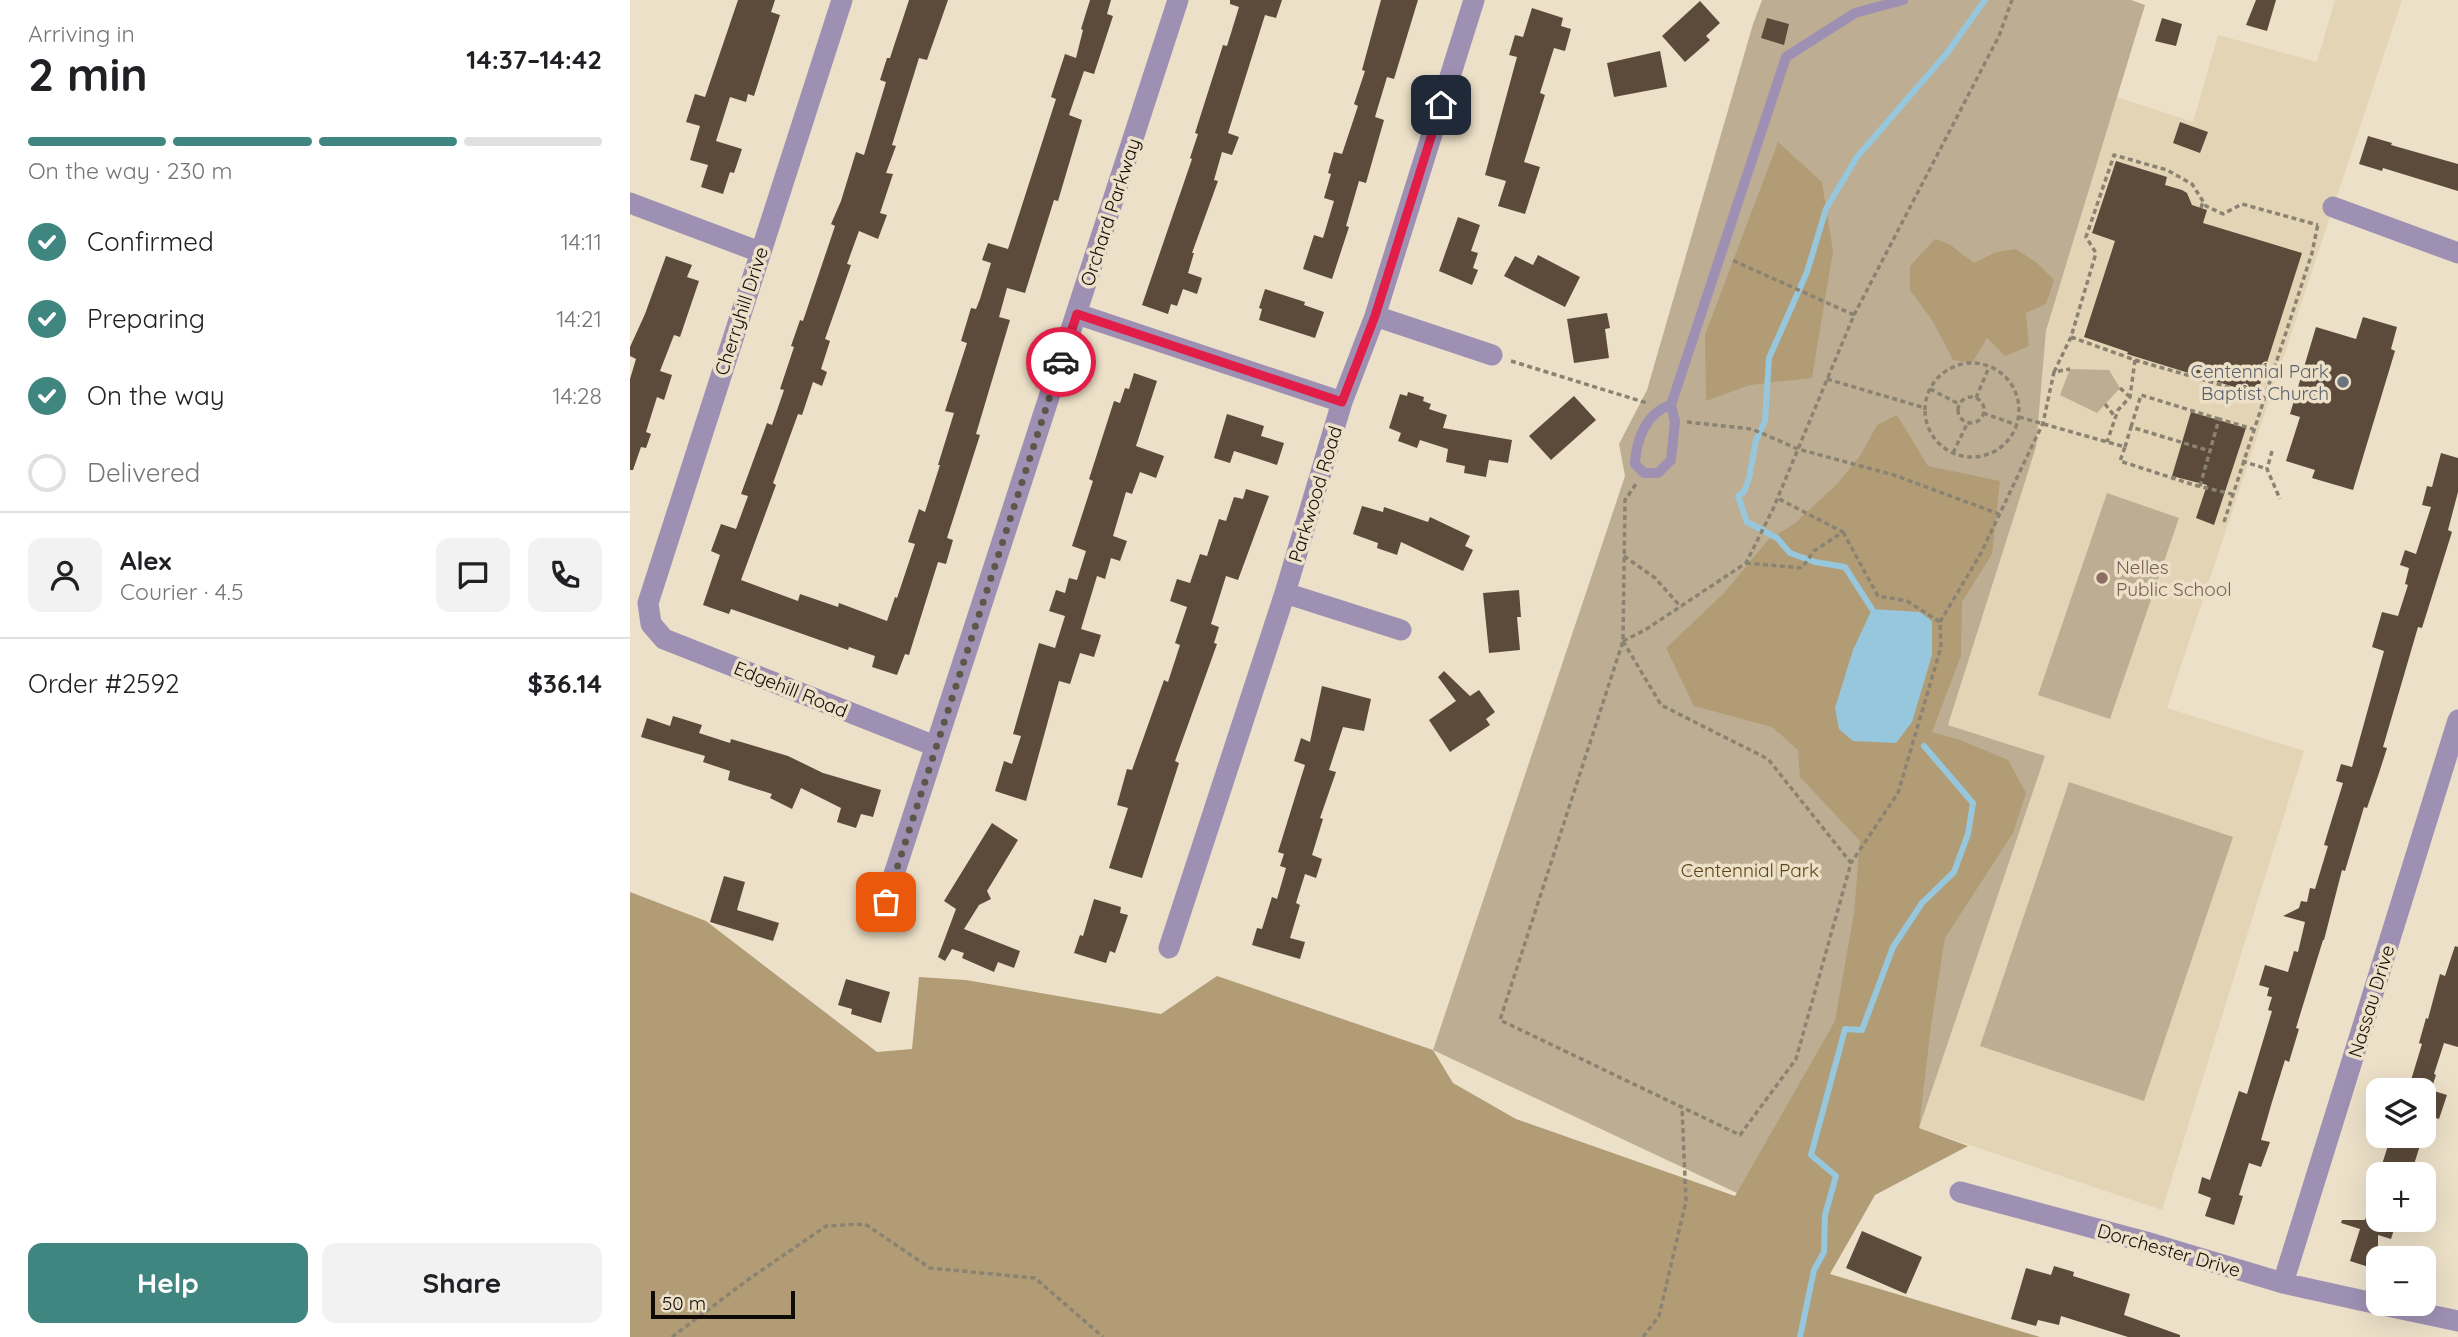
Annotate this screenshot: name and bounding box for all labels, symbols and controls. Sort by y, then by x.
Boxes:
text: Arriving in [28,19,135,48]
text: 14:37–14:42 [466,43,602,76]
text: 2 min [28,45,148,103]
pin [1411,75,1471,135]
icon: home [1422,86,1460,124]
street label: Orchard Parkway [1075,135,1145,289]
text: On the way · 230 m [28,156,233,185]
icon: check [28,223,66,261]
text: Confirmed [87,225,214,258]
text: 14:11 [560,227,602,256]
street label: Cherryhill Drive [709,244,773,378]
icon: check [28,300,66,338]
text: Preparing [87,302,205,335]
text: 14:21 [556,304,602,333]
courier [1026,327,1096,397]
icon: car [1042,343,1080,381]
place label: Centennial Park Baptist Church [2190,359,2329,405]
marker: Centennial Park Baptist Church [2335,374,2351,390]
icon: check [28,377,66,415]
text: On the way [87,379,225,412]
text: 14:28 [552,381,602,410]
street label: Parkwood Road [1283,423,1347,565]
text: Delivered [87,456,200,489]
button: person [28,538,102,612]
button: chat [436,538,510,612]
button: phone [528,538,602,612]
text: Alex [120,544,171,577]
place label: Nelles Public School [2116,555,2232,601]
marker: Nelles Public School [2094,570,2110,586]
text: Courier · 4.5 [120,577,244,606]
street label: Edgehill Road [731,655,851,723]
text: Order #2592 [28,667,179,700]
text: $36.14 [528,667,602,700]
park label: Centennial Park [1681,858,1819,882]
pin [856,872,916,932]
icon: bag [867,883,905,921]
street label: Nassau Drive [2343,942,2399,1060]
map controls [2366,1078,2436,1316]
button: layers [2366,1078,2436,1148]
button: + [2366,1162,2436,1232]
street label: Dorchester Drive [2095,1218,2243,1282]
button: Help [28,1243,308,1323]
button: Share [322,1243,602,1323]
button: − [2366,1246,2436,1316]
scale bar [651,1288,794,1320]
text: 50 m [662,1291,706,1315]

